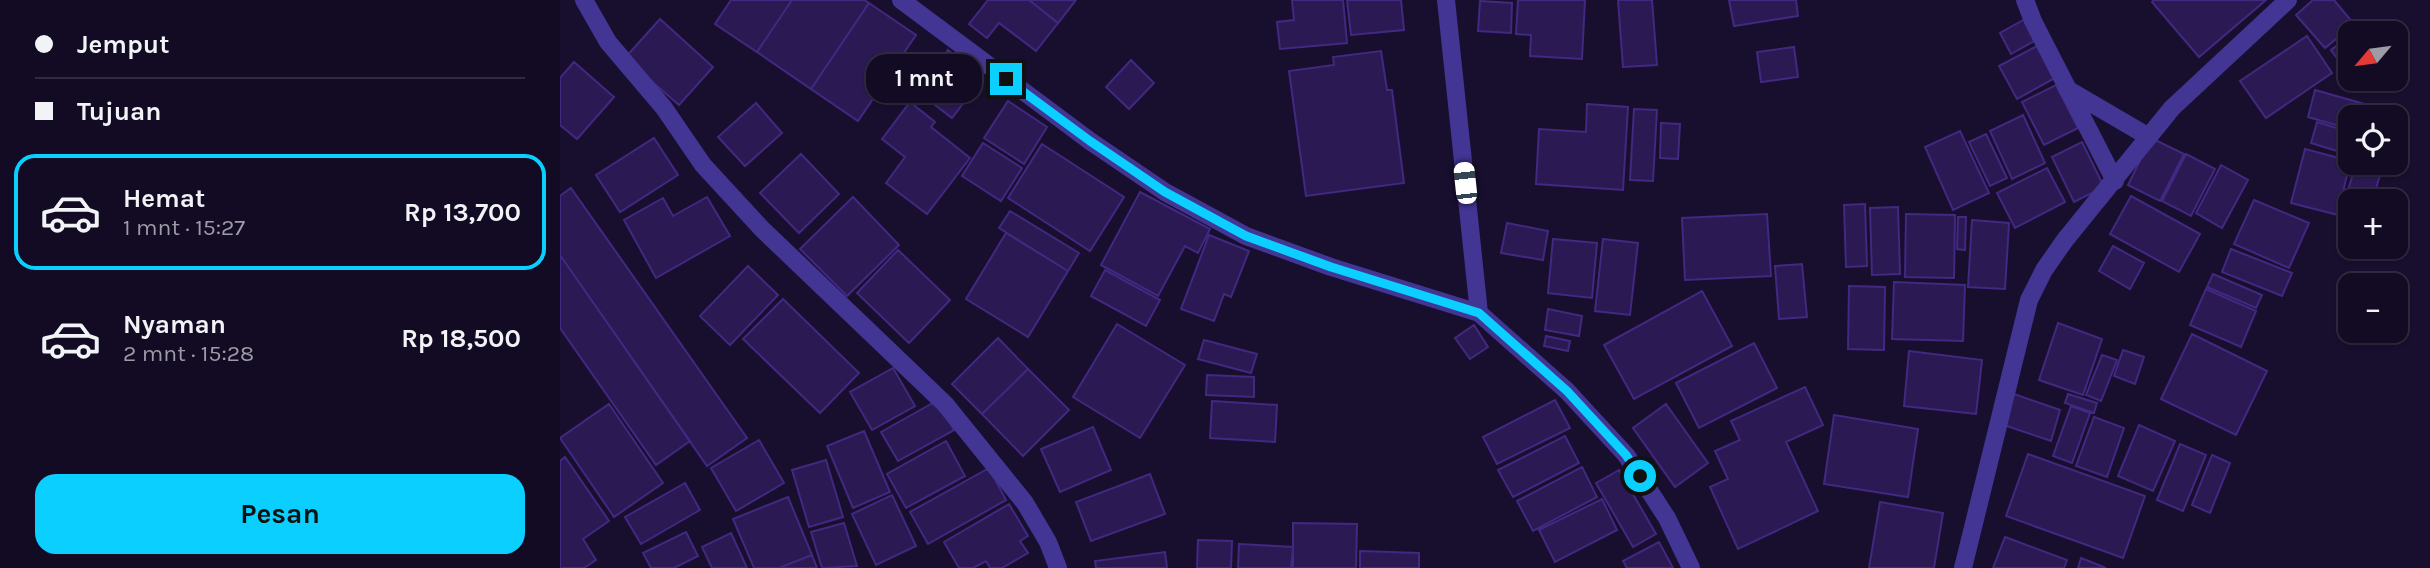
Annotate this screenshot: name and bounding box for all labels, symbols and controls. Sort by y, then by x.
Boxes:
north arrow [2338,21,2408,91]
map controls [2338,21,2408,343]
text: Jemput [77,29,169,60]
callout: 1 mnt [866,55,982,104]
route end [990,63,1022,95]
text: 1 mnt [894,65,954,92]
text: Tujuan [77,96,161,127]
button: locate [2338,105,2408,175]
car [1453,161,1478,205]
icon: car [39,181,102,244]
text: Hemat [123,183,205,214]
button: + [2338,189,2408,259]
text: Rp 13,700 [404,197,521,228]
text: 1 mnt · 15:27 [123,214,245,241]
button: − [2338,273,2408,343]
icon: car [39,307,102,370]
text: Nyaman [123,309,226,340]
text: Rp 18,500 [401,323,521,354]
text: 2 mnt · 15:28 [123,340,254,367]
route start [1624,460,1656,492]
button: Pesan [35,474,525,554]

